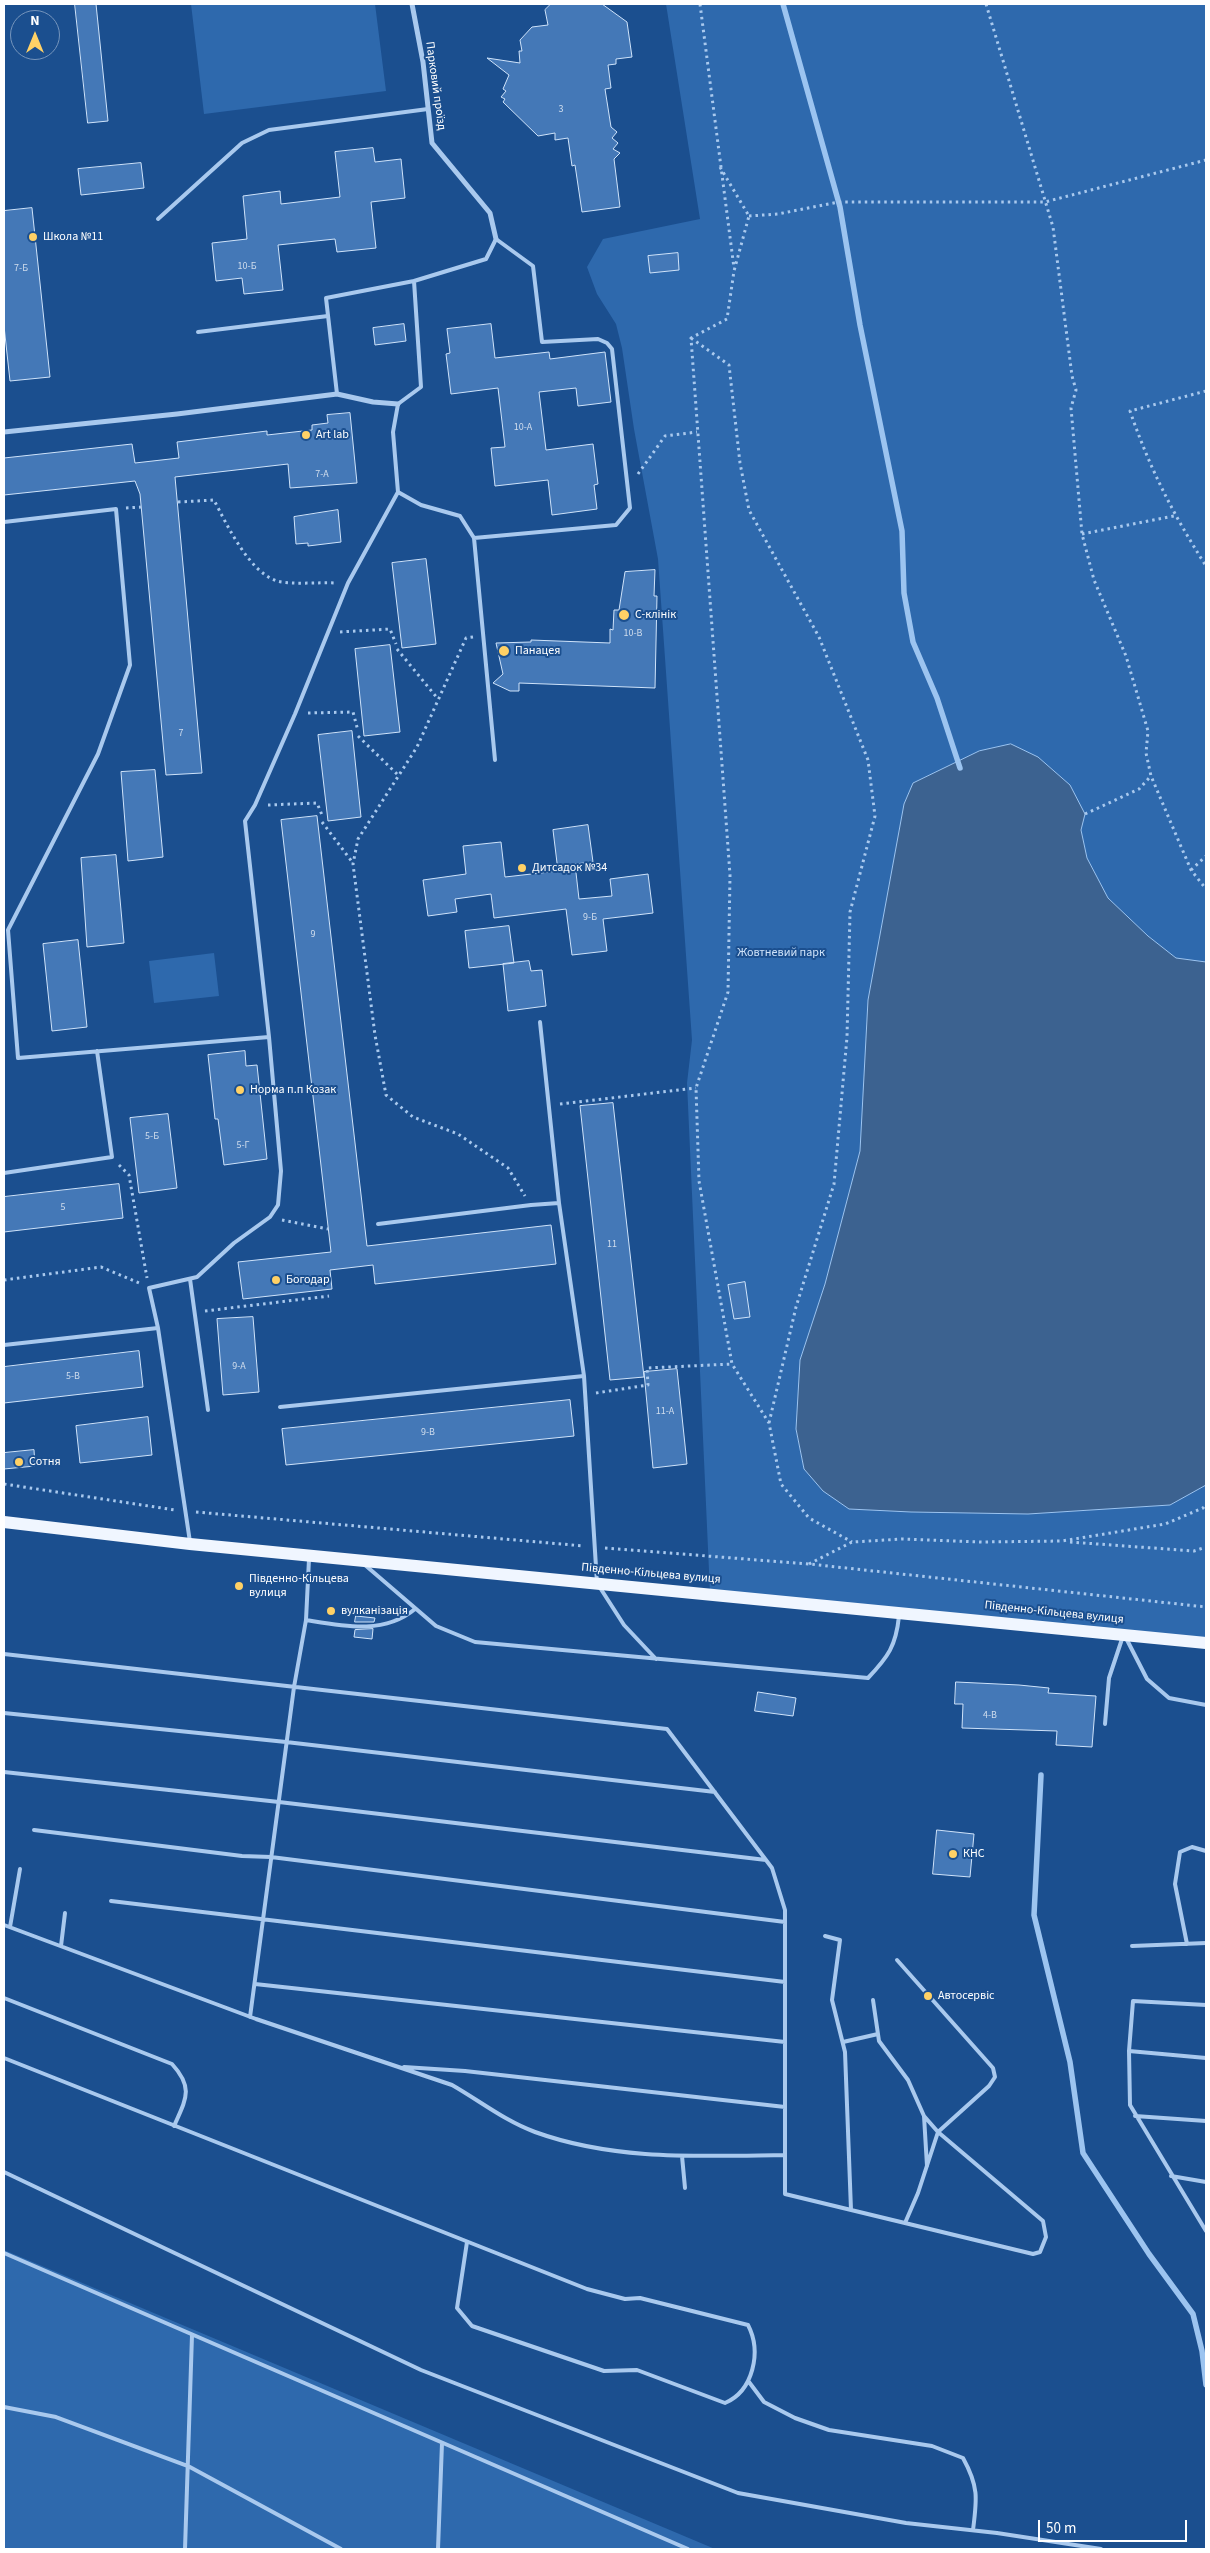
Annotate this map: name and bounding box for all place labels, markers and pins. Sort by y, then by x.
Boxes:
place label: Школа №11 [43,230,103,244]
marker: Школа №11 [27,231,39,243]
place label: Art lab [316,428,349,442]
marker: Art lab [300,429,312,441]
marker: С-клінік [617,608,631,622]
place label: С-клінік [635,608,676,622]
marker: Панацея [497,644,511,658]
place label: Панацея [515,644,560,658]
place label: Дитсадок №34 [532,861,607,875]
marker: Дитсадок №34 [516,862,528,874]
place label: Норма п.п Козак [250,1083,336,1097]
marker: Норма п.п Козак [234,1084,246,1096]
place label: Богодар [286,1273,330,1287]
marker: Богодар [270,1274,282,1286]
place label: Сотня [29,1455,61,1469]
marker: Сотня [13,1456,25,1468]
place label: Південно-Кільцева вулиця [249,1572,349,1600]
marker: Південно-Кільцева вулиця [233,1580,245,1592]
place label: вулканізація [341,1604,408,1618]
marker: вулканізація [325,1605,337,1617]
place label: КНС [963,1847,985,1861]
marker: КНС [947,1848,959,1860]
place label: Автосервіс [938,1989,995,2003]
marker: Автосервіс [922,1990,934,2002]

